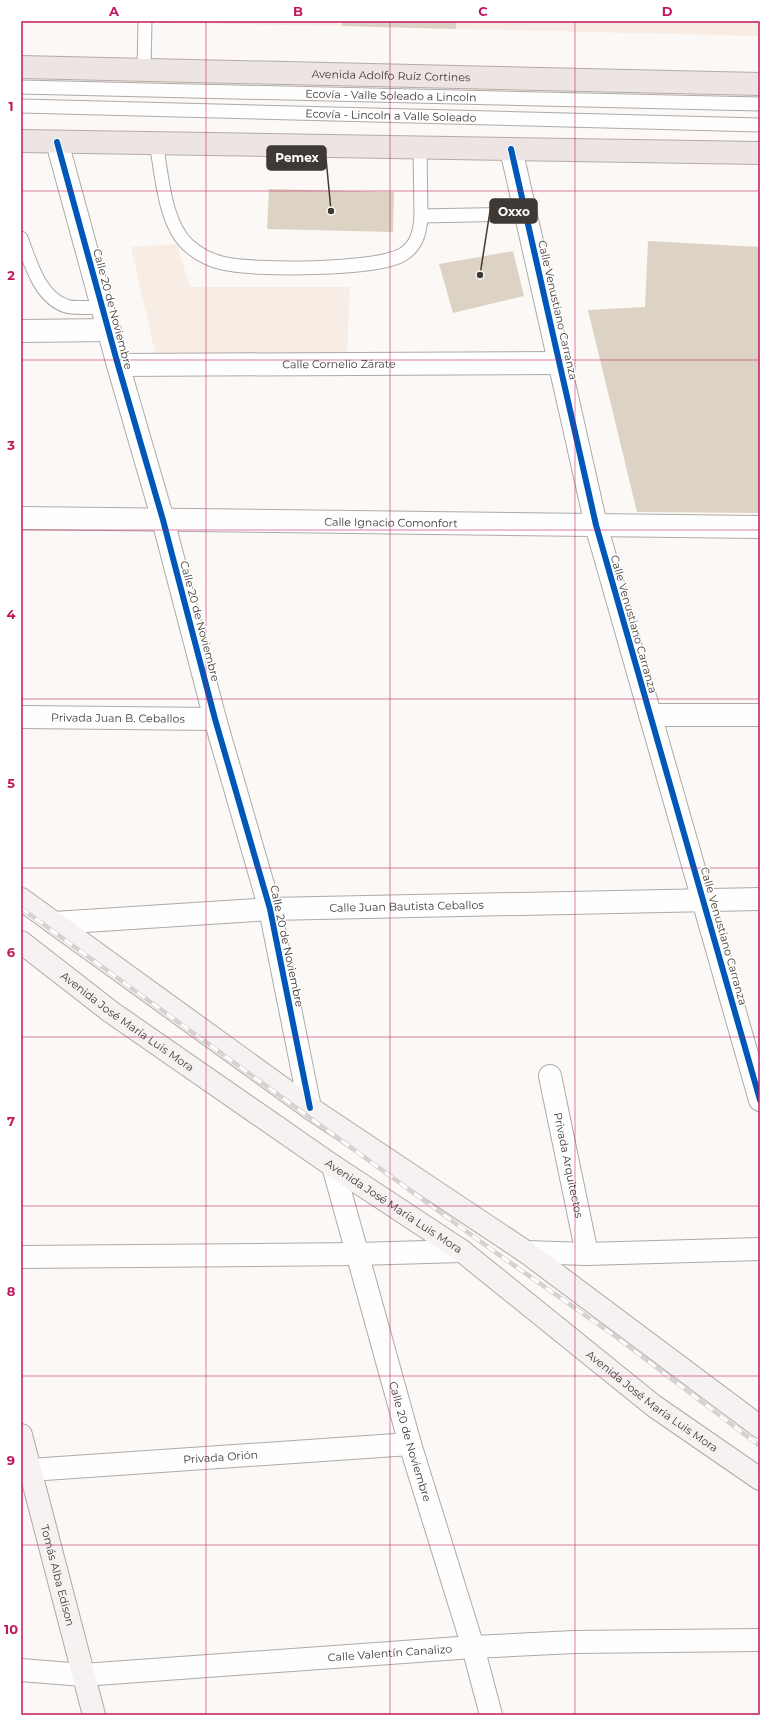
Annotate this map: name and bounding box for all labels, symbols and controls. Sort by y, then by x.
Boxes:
text: A [108,3,120,19]
text: B [293,3,303,19]
text: C [478,3,488,19]
text: D [662,3,673,19]
street label: Avenida Adolfo Ruíz Cortines [311,67,471,84]
street label: Ecovía - Valle Soleado a Lincoln [305,87,477,104]
text: 1 [8,98,14,114]
street label: Ecovía - Lincoln a Valle Soleado [305,106,477,125]
callout: Pemex [267,146,326,170]
text: Pemex [275,150,320,165]
callout: Oxxo [490,199,537,223]
text: Oxxo [498,204,530,219]
street label: Calle Venustiano Carranza [535,239,581,381]
street label: Calle 20 de Noviembre [90,247,136,371]
text: 2 [7,267,15,283]
street label: Calle Cornelio Zárate [282,357,396,371]
text: 3 [6,437,15,453]
street label: Calle Ignacio Comonfort [324,515,458,530]
street label: Calle Venustiano Carranza [608,553,660,695]
street label: Calle 20 de Noviembre [177,559,223,683]
text: 4 [7,606,16,622]
street label: Privada Juan B. Ceballos [51,710,186,726]
text: 5 [7,775,15,791]
street label: Calle Venustiano Carranza [698,865,750,1007]
street label: Calle 20 de Noviembre [267,884,307,1009]
street label: Calle Juan Bautista Ceballos [329,898,485,915]
text: 6 [7,944,16,960]
street label: Avenida José María Luis Mora [58,969,197,1075]
street label: Privada Arquitectos [551,1111,586,1220]
text: 7 [7,1113,15,1129]
street label: Avenida José María Luis Mora [323,1156,465,1256]
text: 8 [7,1283,16,1299]
street label: Avenida José María Luis Mora [583,1347,721,1455]
street label: Calle 20 de Noviembre [386,1380,435,1504]
street label: Privada Orión [183,1447,258,1467]
text: 9 [7,1452,15,1468]
street label: Tomás Alba Edison [38,1523,77,1627]
text: 10 [4,1621,18,1637]
street label: Calle Valentín Canalizo [327,1642,453,1664]

